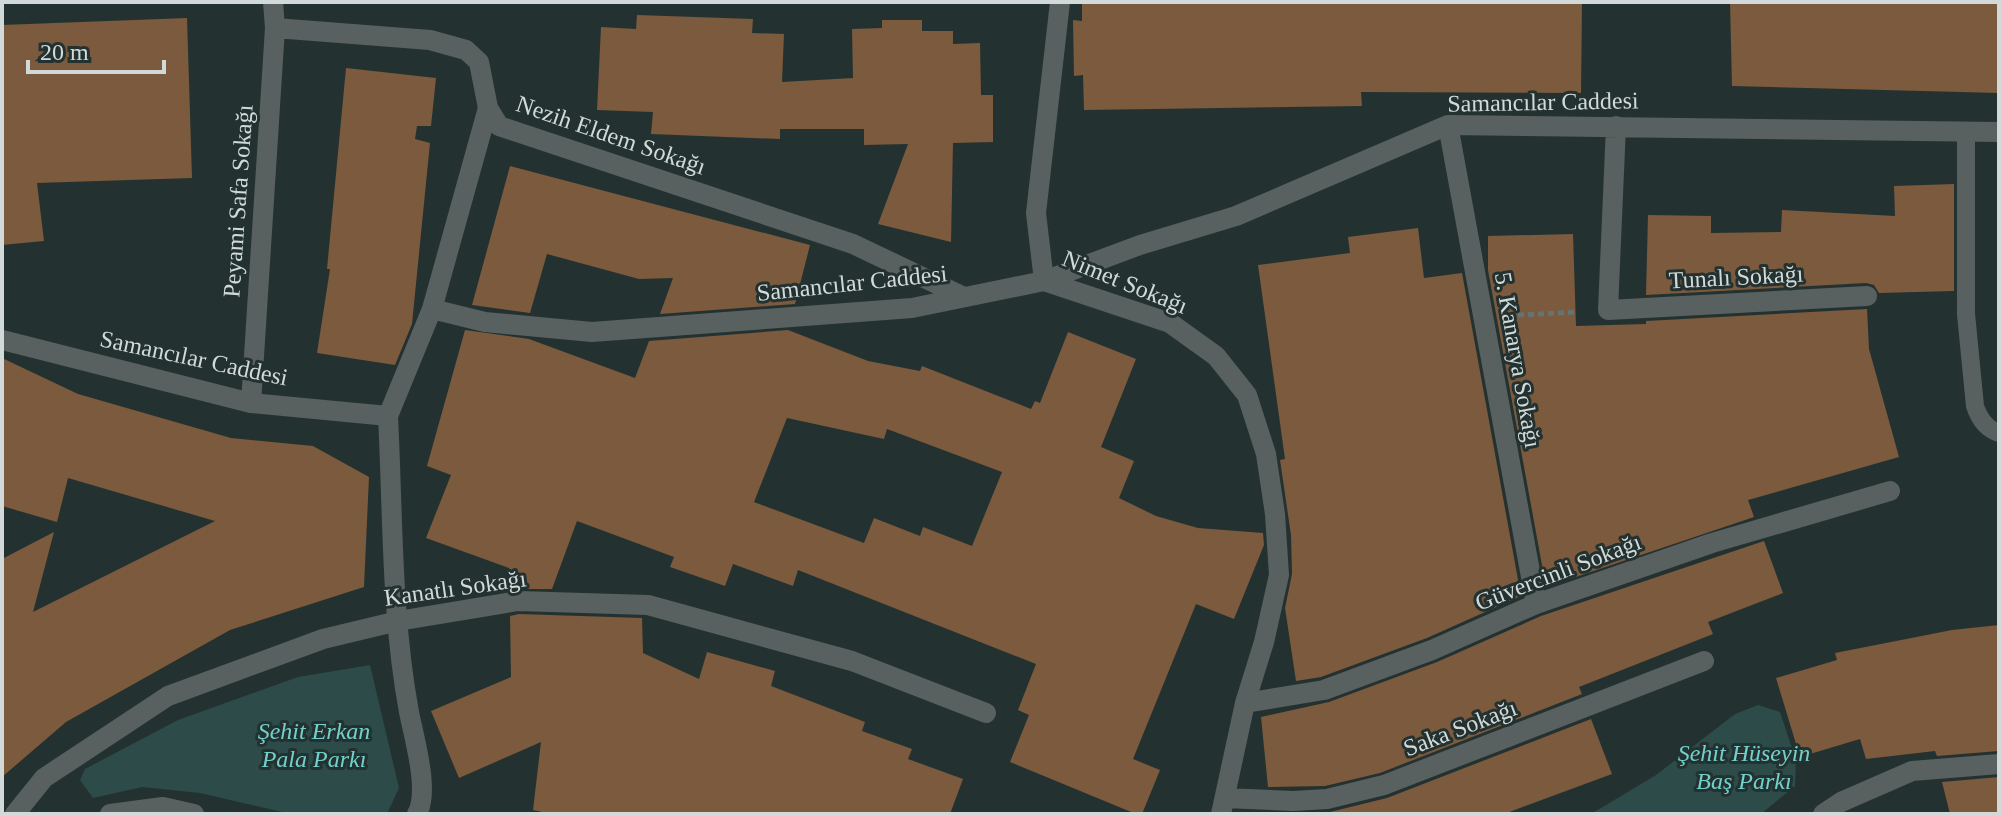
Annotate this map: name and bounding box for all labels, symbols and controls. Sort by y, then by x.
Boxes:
scale bar [28,24,164,74]
text: 20 m [40,39,89,65]
street label: Samancılar Caddesi [1447,87,1639,117]
street label: Nezih Eldem Sokağı [513,90,709,180]
street label: Peyami Safa Sokağı [218,103,258,298]
street label: Nimet Sokağı [1059,245,1192,319]
street label: Samancılar Caddesi [756,260,949,306]
street label: Tunalı Sokağı [1668,260,1804,294]
street label: 5. Kanarya Sokağı [1490,270,1546,450]
street label: Samancılar Caddesi [98,325,291,391]
street label: Güvercinli Sokağı [1472,528,1645,616]
street label: Kanatlı Sokağı [382,565,528,611]
street label: Saka Sokağı [1400,694,1521,762]
park label: Şehit Erkan Pala Parkı [258,718,370,772]
park label: Şehit Hüseyin Baş Parkı [1678,740,1810,794]

